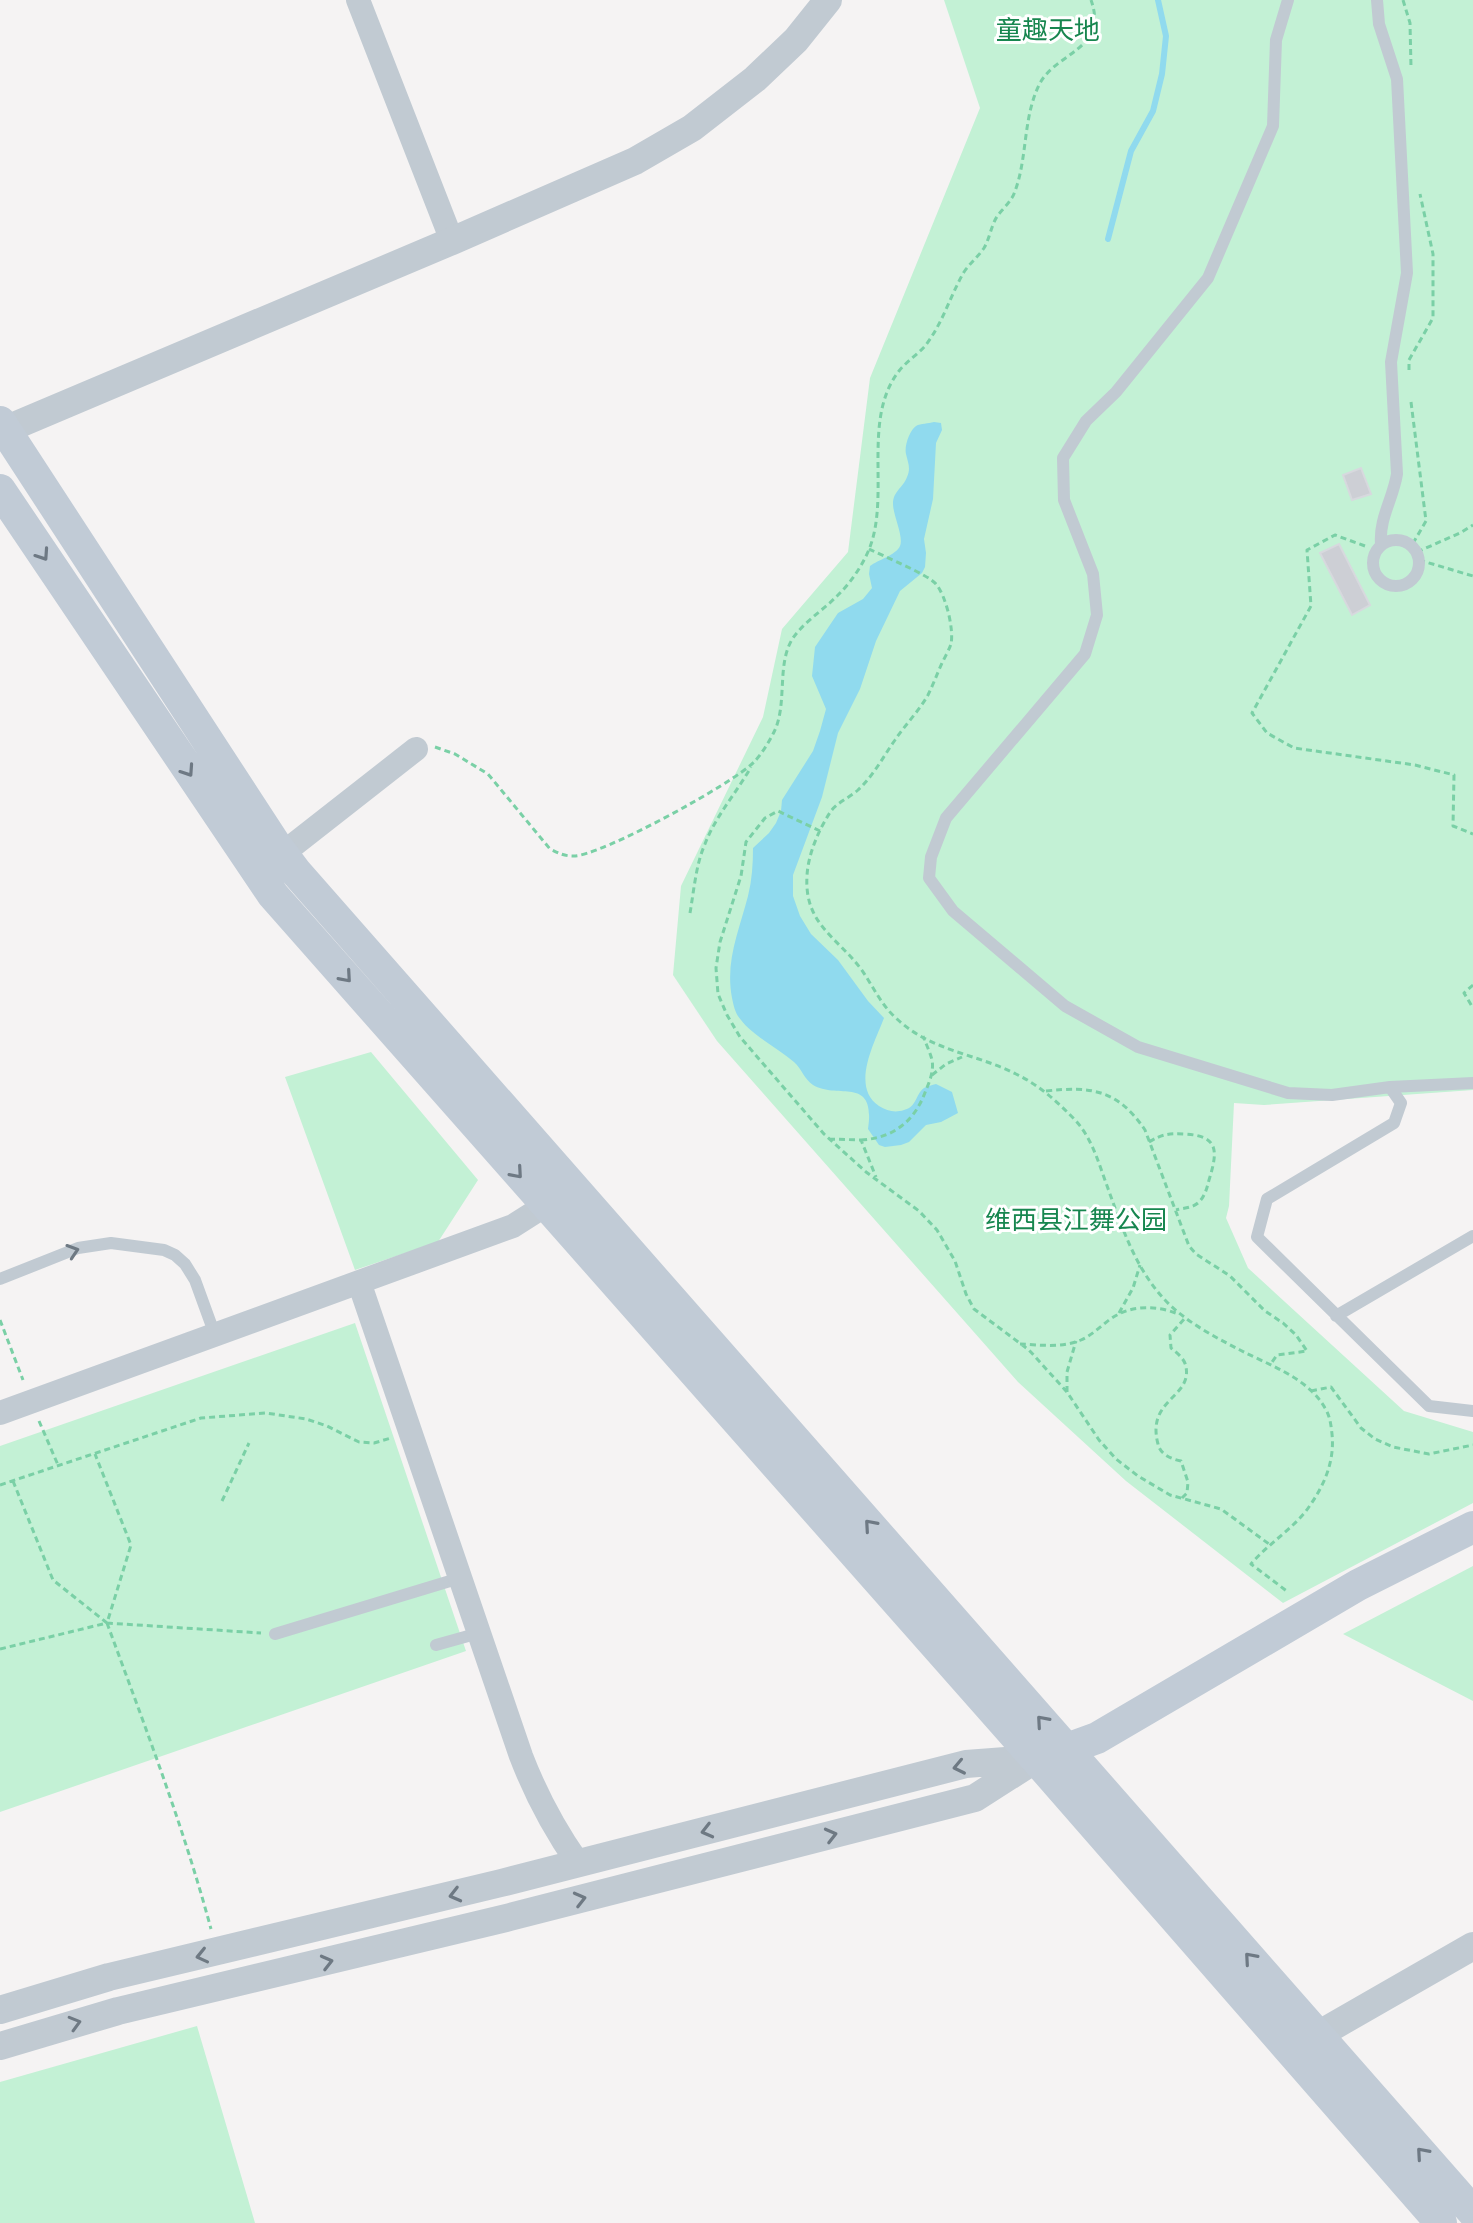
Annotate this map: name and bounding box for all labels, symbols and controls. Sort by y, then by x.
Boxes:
park label: 童趣天地 [996,15,1100,45]
one-way arrow [34,547,49,561]
one-way arrow [178,763,193,777]
one-way arrow [336,968,351,983]
one-way arrow [508,1163,522,1178]
park label: 维西县江舞公园 [985,1205,1167,1235]
one-way arrow [65,1245,79,1261]
one-way arrow [865,1520,880,1535]
one-way arrow [1037,1715,1051,1730]
one-way arrow [952,1758,966,1775]
one-way arrow [700,1821,714,1838]
one-way arrow [824,1827,838,1844]
one-way arrow [448,1885,462,1902]
one-way arrow [572,1891,586,1908]
one-way arrow [196,1946,209,1963]
one-way arrow [1245,1953,1260,1968]
one-way arrow [320,1954,334,1971]
one-way arrow [67,2016,81,2032]
one-way arrow [1417,2148,1431,2163]

